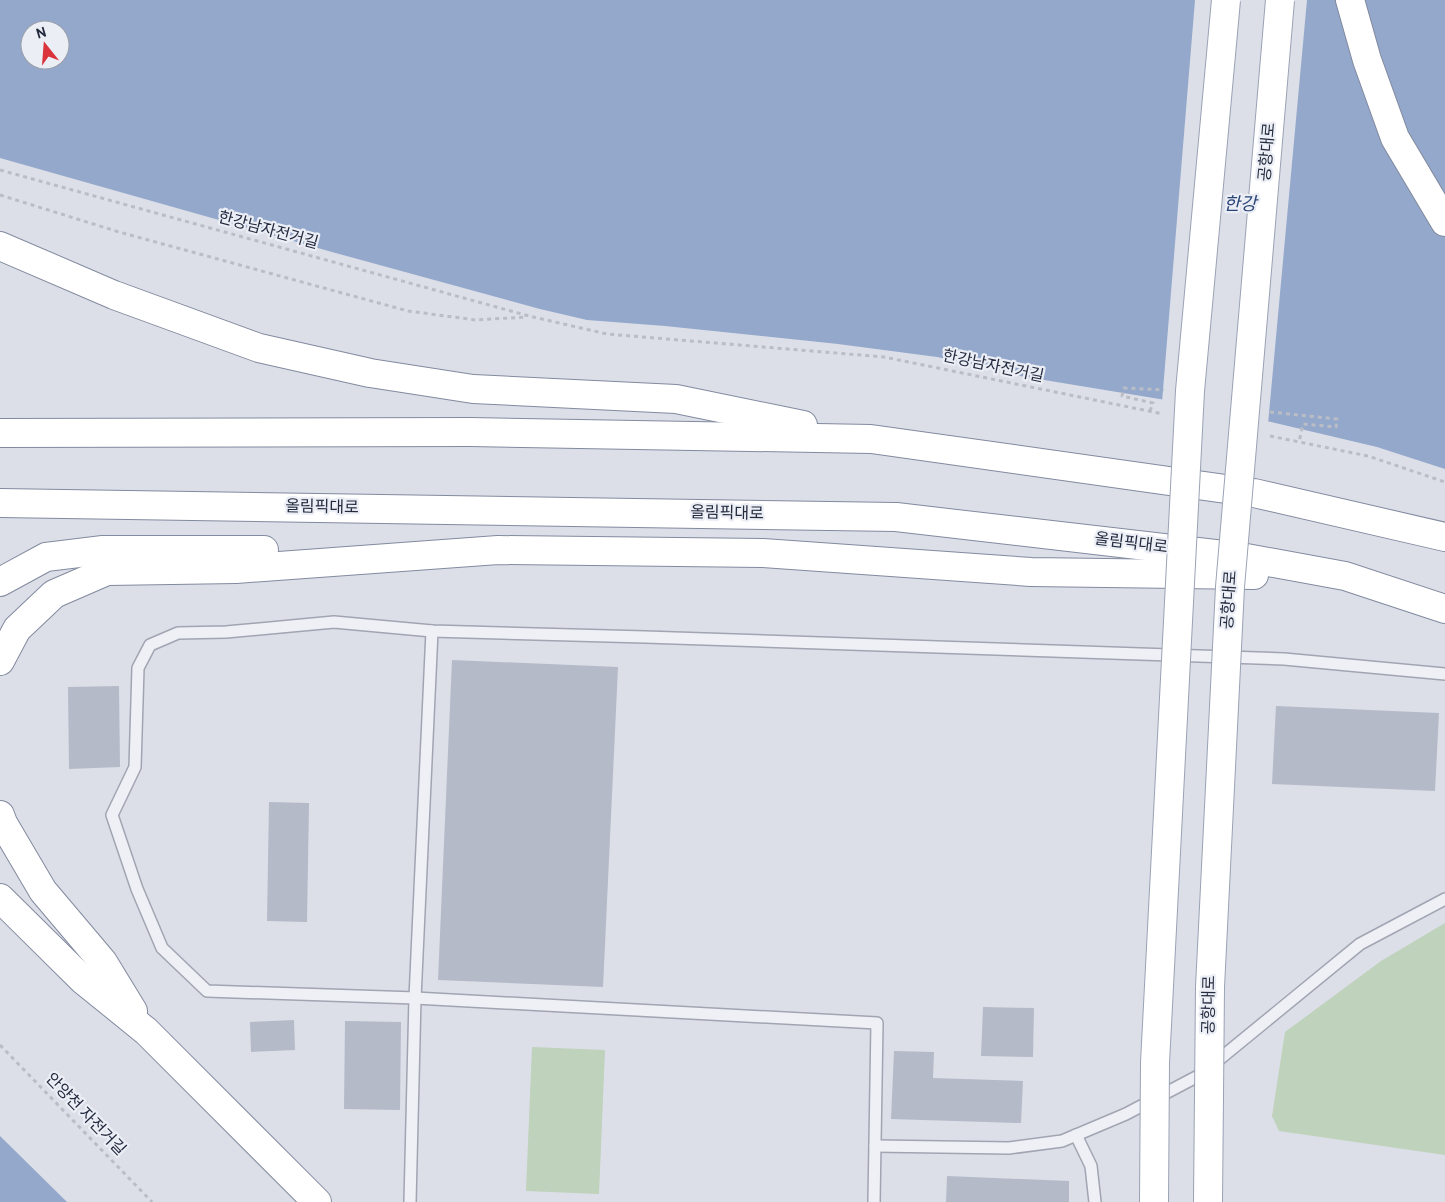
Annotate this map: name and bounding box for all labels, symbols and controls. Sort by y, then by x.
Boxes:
north arrow [20,20,70,70]
text: N [34,24,49,44]
street label: 공항대로 [1255,122,1281,182]
water label: 한강 [1223,194,1259,217]
street label: 한강남자전거길 [216,208,320,254]
street label: 한강남자전거길 [941,347,1045,387]
street label: 올림픽대로 [285,497,359,519]
street label: 올림픽대로 [690,503,764,525]
street label: 올림픽대로 [1093,530,1169,558]
street label: 공항대로 [1218,570,1242,630]
street label: 공항대로 [1199,975,1221,1035]
street label: 안양천 자전거길 [41,1070,129,1160]

